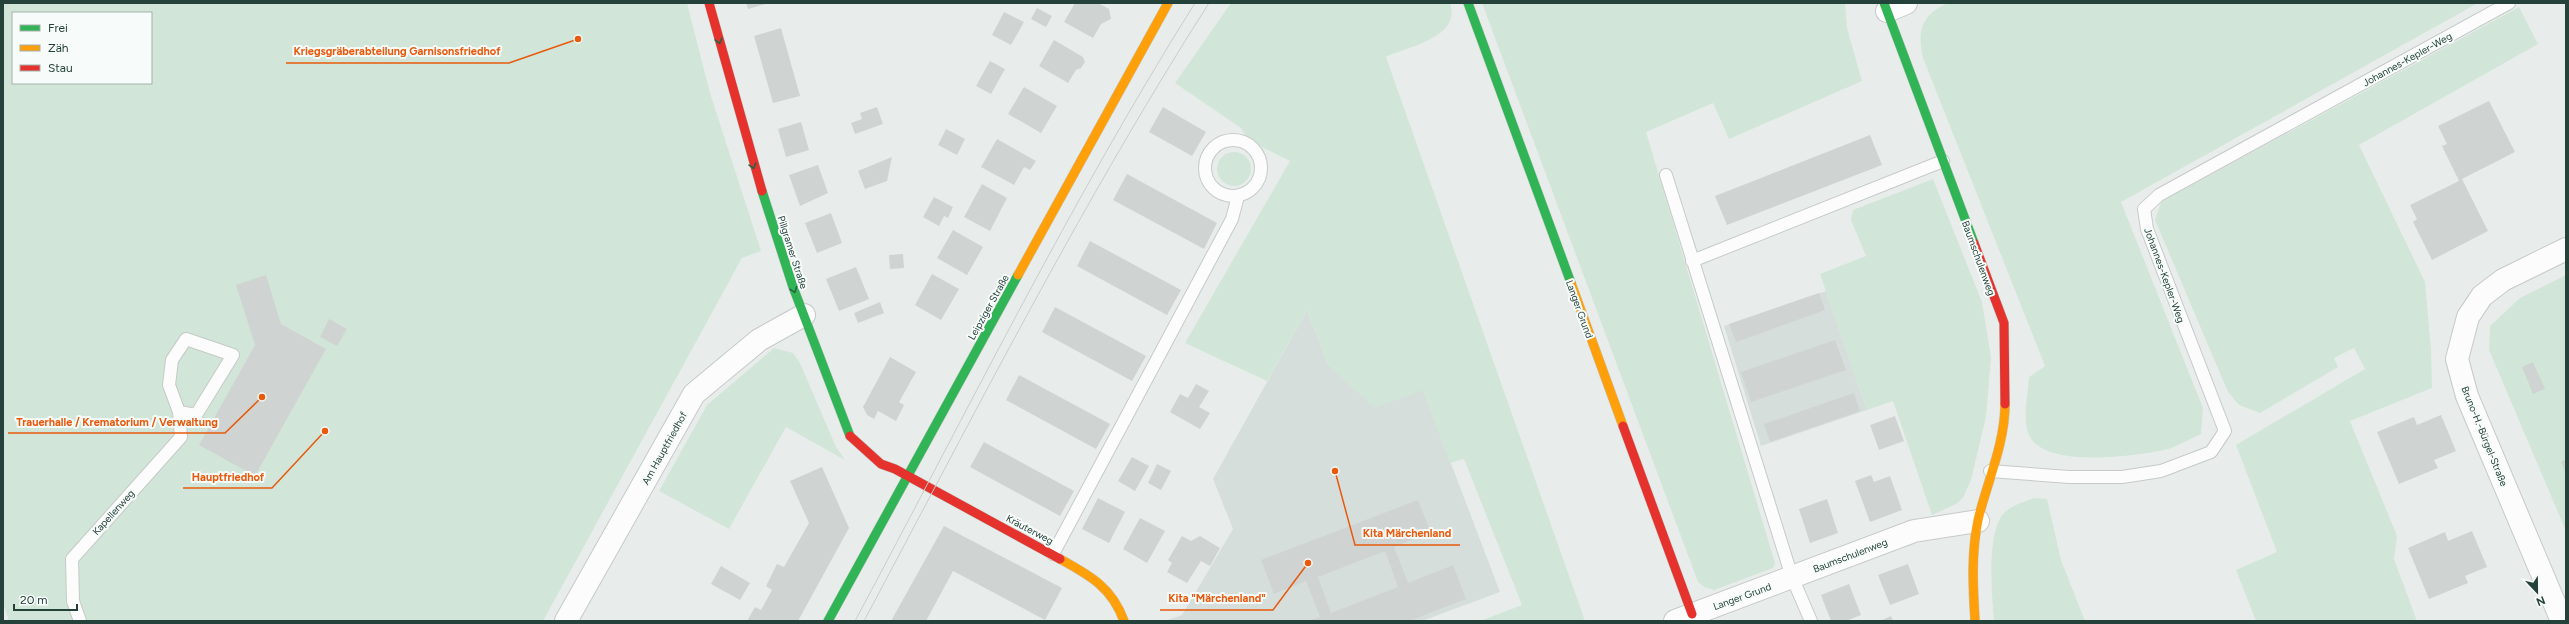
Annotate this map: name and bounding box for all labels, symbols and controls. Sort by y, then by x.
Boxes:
legend [12,12,152,84]
text: Frei [48,21,68,35]
street label: Johannes-Kepler-Weg [2360,29,2454,89]
one-way arrow [714,37,723,44]
callout: Kriegsgräberabteilung Garnisonsfriedhof [286,40,509,63]
text: Zäh [48,41,69,55]
text: Kriegsgräberabteilung Garnisonsfriedhof [294,45,501,58]
text: Stau [48,61,73,75]
one-way arrow [748,162,757,169]
street label: Pillgramer Straße [775,214,811,291]
street label: Baumschulenweg [1959,219,1998,298]
street label: Johannes-Kepler-Weg [2141,226,2188,325]
street label: Leipziger Straße [965,272,1012,342]
street label: Langer Grund [1563,278,1596,340]
one-way arrow [789,286,797,293]
street label: Bruno-H.-Bürgel-Straße [2459,384,2511,489]
street label: Am Hauptfriedhof [639,409,690,487]
callout: Trauerhalle / Krematorium / Verwaltung [8,410,225,433]
text: Trauerhalle / Krematorium / Verwaltung [16,416,218,429]
callout: Hauptfriedhof [183,465,272,488]
text: Hauptfriedhof [192,471,265,484]
street label: Kapellenweg [90,487,137,538]
street label: Kräuterweg [1004,512,1056,547]
callout: Kita Märchenland [1355,522,1460,545]
text: Kita Märchenland [1363,527,1451,540]
street label: Baumschulenweg [1811,535,1889,576]
north arrow [2517,572,2557,612]
street label: Langer Grund [1711,580,1773,613]
scale bar [14,586,77,612]
callout: Kita "Märchenland" [1160,587,1273,610]
text: Kita "Märchenland" [1168,592,1266,605]
text: 20 m [20,593,48,607]
text: N [2534,593,2547,608]

